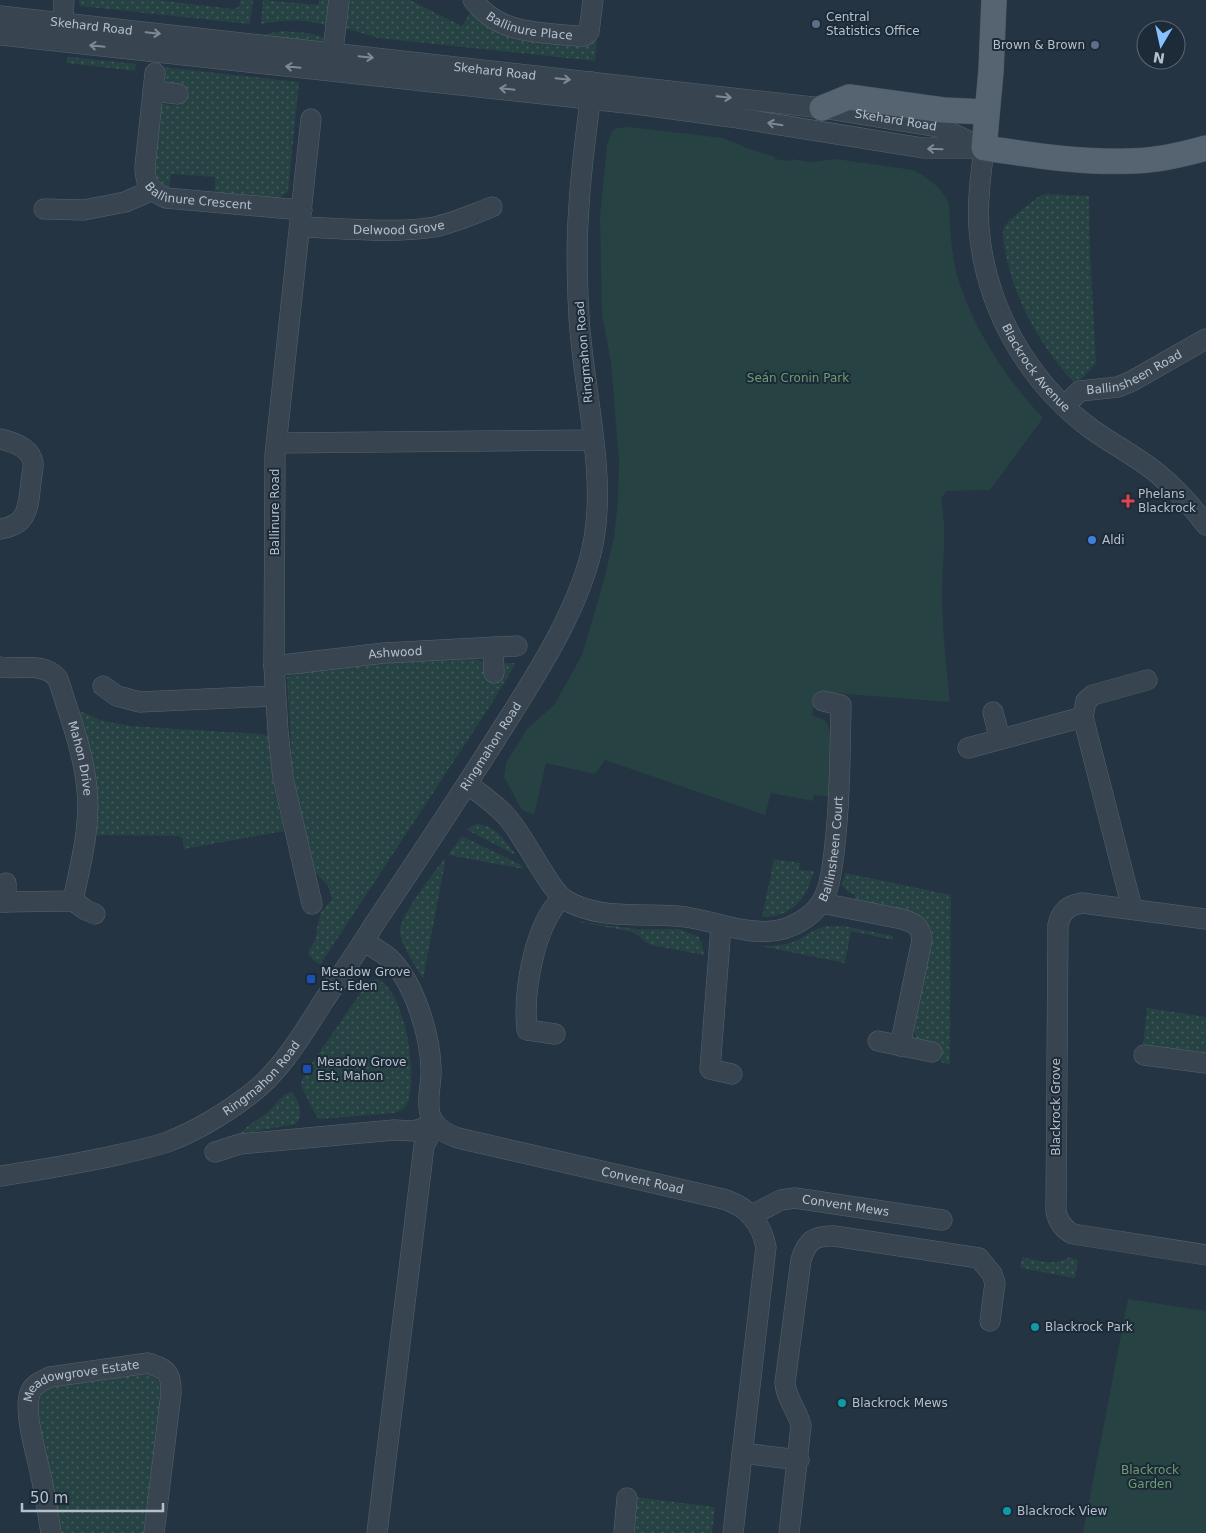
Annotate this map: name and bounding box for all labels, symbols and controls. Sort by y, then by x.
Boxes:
street label: Ballinure Place [484,9,573,42]
place label: Central Statistics Office [826,10,920,38]
street label: Skehard Road [49,15,133,38]
marker: Central Statistics Office [810,18,822,30]
north arrow [1136,20,1186,70]
one-way arrow [145,28,161,38]
place label: Brown & Brown [993,38,1085,52]
marker: Brown & Brown [1089,39,1101,51]
one-way arrow [89,41,105,51]
text: N [1152,49,1166,67]
one-way arrow [358,52,374,62]
street label: Skehard Road [453,60,537,83]
one-way arrow [286,62,302,71]
one-way arrow [554,74,570,84]
one-way arrow [499,85,515,94]
one-way arrow [716,92,732,102]
street label: Skehard Road [854,106,938,134]
one-way arrow [767,119,783,129]
one-way arrow [928,144,944,153]
street label: Ballinure Crescent [142,179,252,213]
street label: Delwood Grove [353,218,446,237]
street label: Ringmahon Road [573,300,595,404]
street label: Blackrock Avenue [999,321,1073,415]
street label: Ballinsheen Road [1086,347,1184,397]
park label: Seán Cronin Park [747,371,849,385]
street label: Ballinure Road [268,469,282,555]
place label: Phelans Blackrock [1138,487,1196,515]
marker: Phelans Blackrock [1122,495,1134,507]
place label: Aldi [1102,533,1125,547]
marker: Aldi [1086,534,1098,546]
street label: Ashwood [367,644,423,662]
street label: Ringmahon Road [457,699,524,793]
street label: Mahon Drive [65,719,95,796]
street label: Ballinsheen Court [816,796,846,904]
place label: Meadow Grove Est, Eden [321,965,410,993]
marker: Meadow Grove Est, Eden [305,973,317,985]
street label: Ringmahon Road [220,1038,303,1119]
place label: Meadow Grove Est, Mahon [317,1055,406,1083]
street label: Blackrock Grove [1049,1058,1063,1156]
marker: Meadow Grove Est, Mahon [301,1063,313,1075]
street label: Convent Road [600,1164,685,1197]
street label: Convent Mews [801,1192,890,1219]
place label: Blackrock Park [1045,1320,1133,1334]
marker: Blackrock Park [1029,1321,1041,1333]
street label: Meadowgrove Estate [21,1357,140,1403]
place label: Blackrock Mews [852,1396,948,1410]
marker: Blackrock Mews [836,1397,848,1409]
park label: Blackrock Garden [1121,1463,1179,1491]
scale bar [22,1480,164,1512]
text: 50 m [30,1489,68,1507]
place label: Blackrock View [1017,1504,1108,1518]
marker: Blackrock View [1001,1505,1013,1517]

